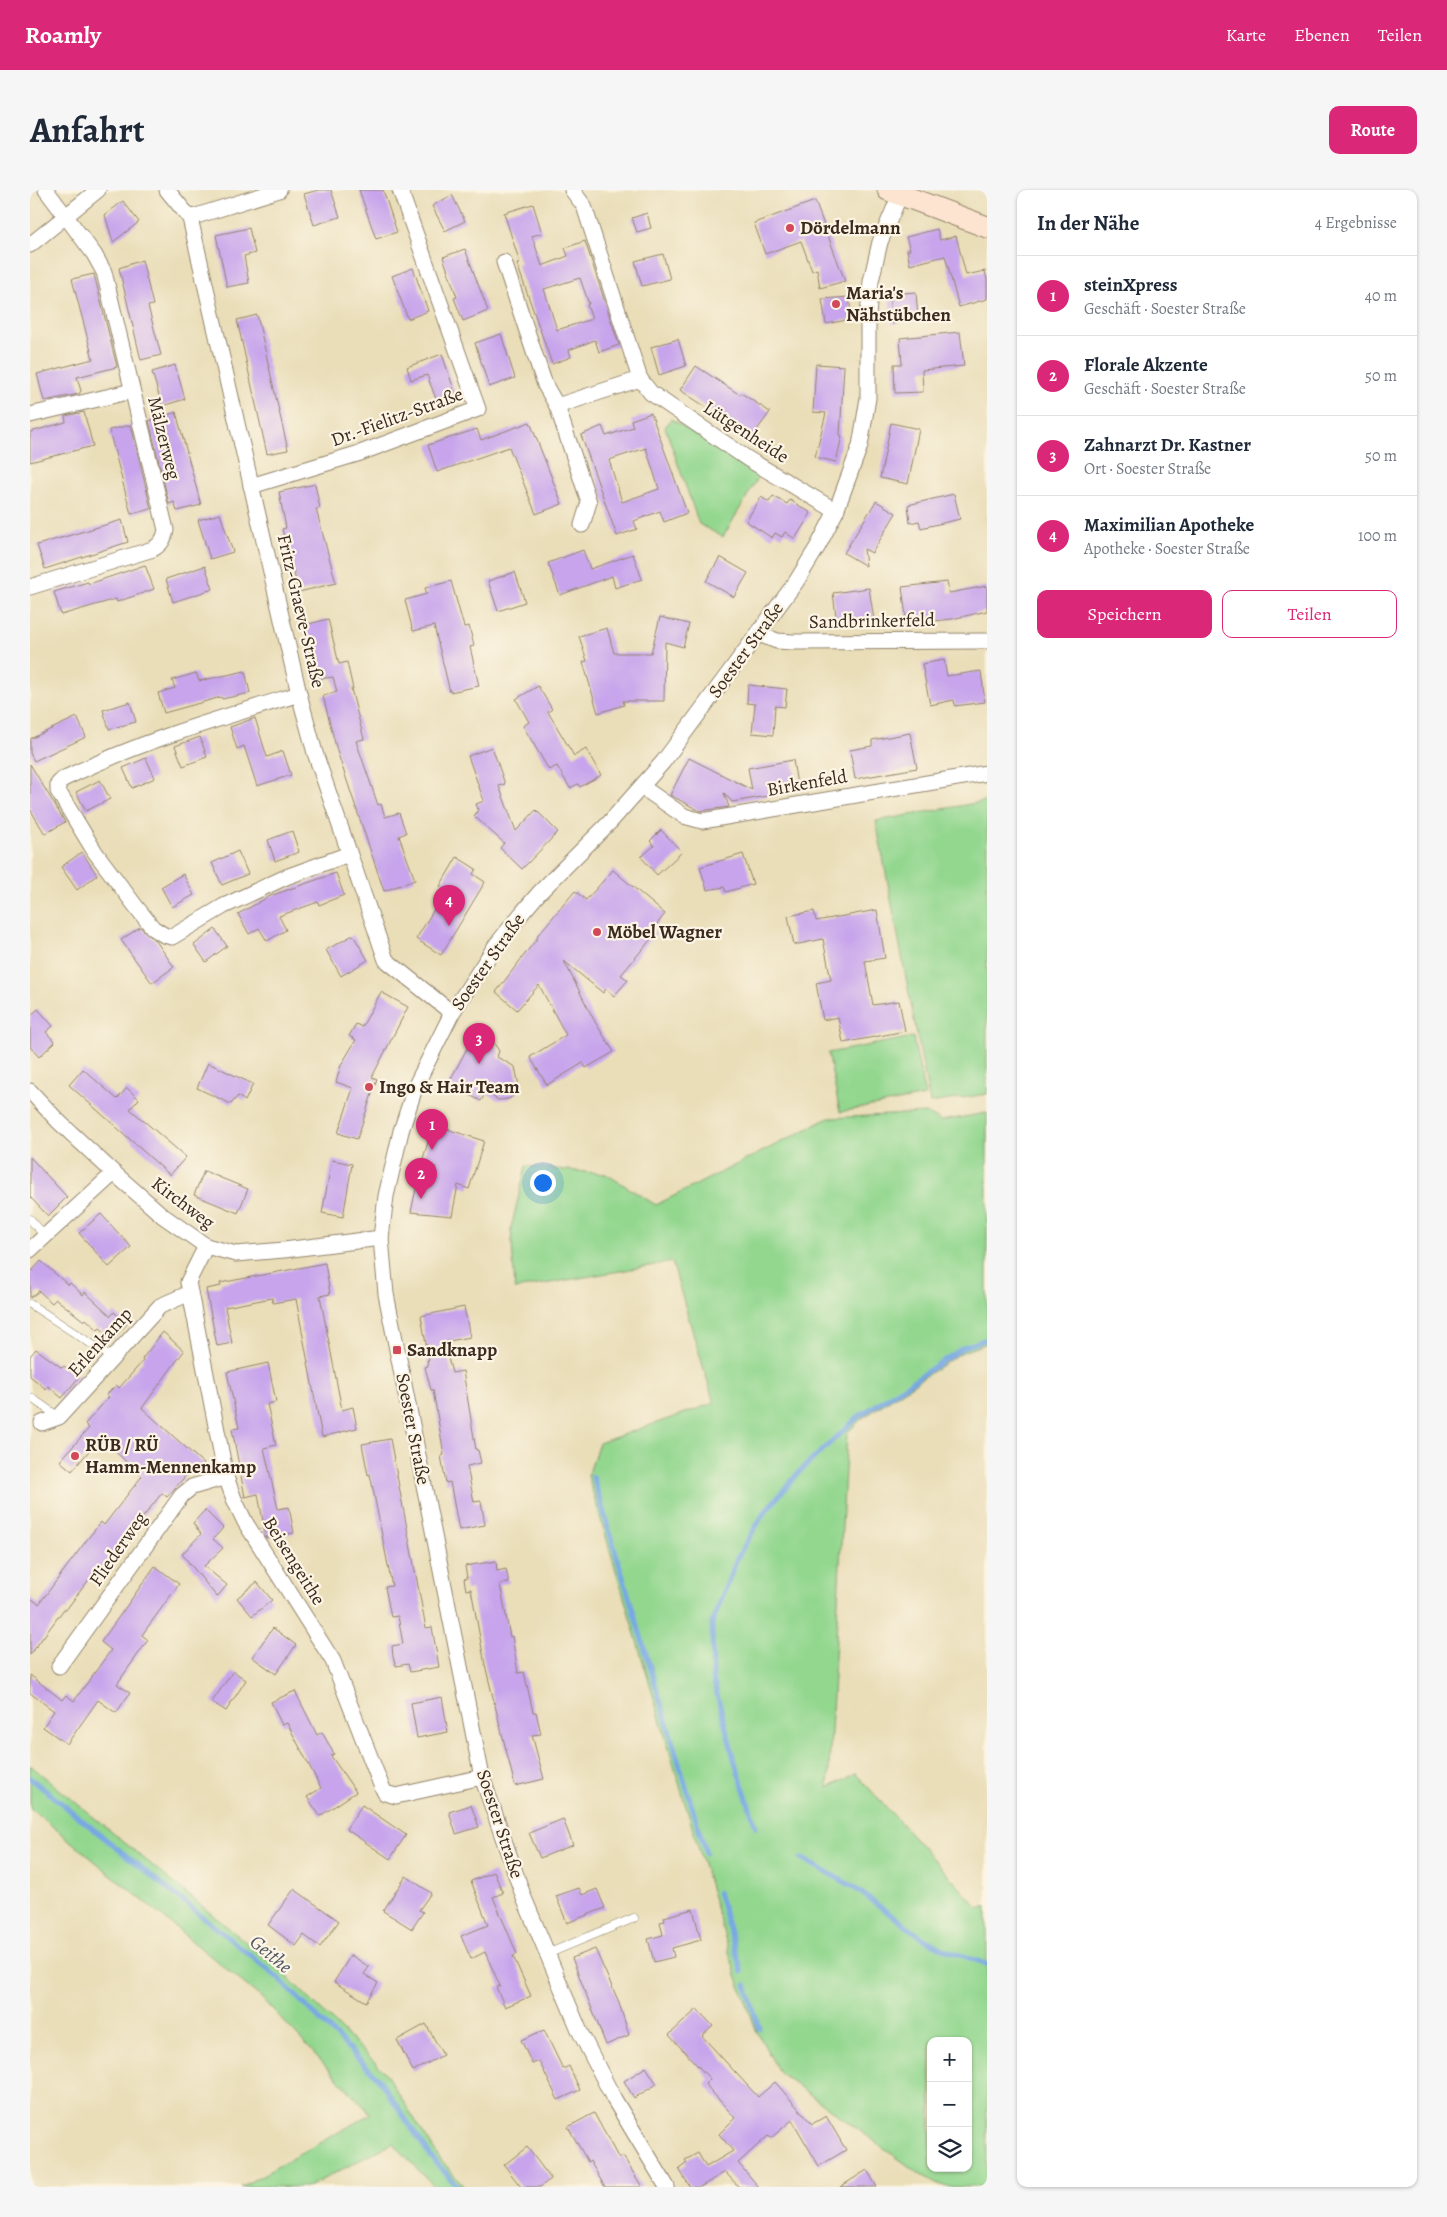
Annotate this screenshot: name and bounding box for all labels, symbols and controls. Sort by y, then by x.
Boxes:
text: Roamly [25,19,101,51]
text: Karte [1226,23,1266,47]
text: Ebenen [1294,23,1350,47]
text: Teilen [1378,23,1422,47]
text: Anfahrt [30,106,145,154]
button: Route [1329,106,1417,154]
text: In der Nähe [1037,209,1139,237]
text: 4 Ergebnisse [1315,212,1397,234]
place label: Dördelmann [800,215,901,241]
marker: Dördelmann [784,222,796,234]
text: steinXpress [1084,272,1177,298]
place label: Maria's Nähstübchen [846,280,951,328]
text: 1 [1050,285,1056,307]
text: 40 m [1365,285,1397,307]
marker: Maria's Nähstübchen [830,298,842,310]
text: Geschäft · Soester Straße [1084,298,1246,320]
text: Florale Akzente [1084,352,1208,378]
text: 2 [1049,365,1057,387]
text: 50 m [1365,365,1397,387]
text: Geschäft · Soester Straße [1084,378,1246,400]
street label: Dr.-Fielitz-Straße [327,381,467,453]
street label: Mälzerweg [141,394,187,483]
street label: Lütgenheide [698,395,794,469]
text: Zahnarzt Dr. Kastner [1084,432,1251,458]
text: 3 [1050,445,1056,467]
text: 50 m [1365,445,1397,467]
text: Ort · Soester Straße [1084,458,1211,480]
text: Maximilian Apotheke [1084,512,1254,538]
text: 4 [1049,525,1057,547]
text: 100 m [1358,525,1397,547]
street label: Fritz-Graeve-Straße [271,532,331,690]
text: Apotheke · Soester Straße [1084,538,1250,560]
button: Speichern [1037,590,1212,638]
button: Teilen [1222,590,1397,638]
street label: Soester Straße [702,597,790,703]
street label: Sandbrinkerfeld [809,607,936,635]
street label: Birkenfeld [765,763,850,803]
pin: 4 [433,885,465,926]
street label: Soester Straße [445,908,531,1016]
place label: Möbel Wagner [607,919,722,945]
marker: Möbel Wagner [591,926,603,938]
pin: 3 [463,1023,495,1064]
place label: Ingo & Hair Team [379,1074,520,1100]
marker: Ingo & Hair Team [363,1081,375,1093]
pin: 1 [416,1109,448,1150]
pin: 2 [405,1158,437,1199]
your location [530,1170,556,1196]
street label: Kirchweg [146,1171,220,1236]
street label: Erlenkamp [62,1302,138,1382]
place label: Sandknapp [407,1337,497,1363]
marker: Sandknapp [391,1344,403,1356]
street label: Soester Straße [389,1371,437,1487]
place label: RÜB / RÜ Hamm-Mennenkamp [85,1432,256,1480]
marker: RÜB / RÜ Hamm-Mennenkamp [69,1450,81,1462]
street label: Fliederweg [83,1506,153,1591]
street label: Beisengeithe [257,1512,331,1610]
street label: Soester Straße [470,1766,530,1882]
water label: Geithe [244,1928,298,1980]
map controls [927,2037,972,2172]
button: + [927,2037,972,2082]
button: − [927,2082,972,2127]
button: layers [927,2127,972,2172]

